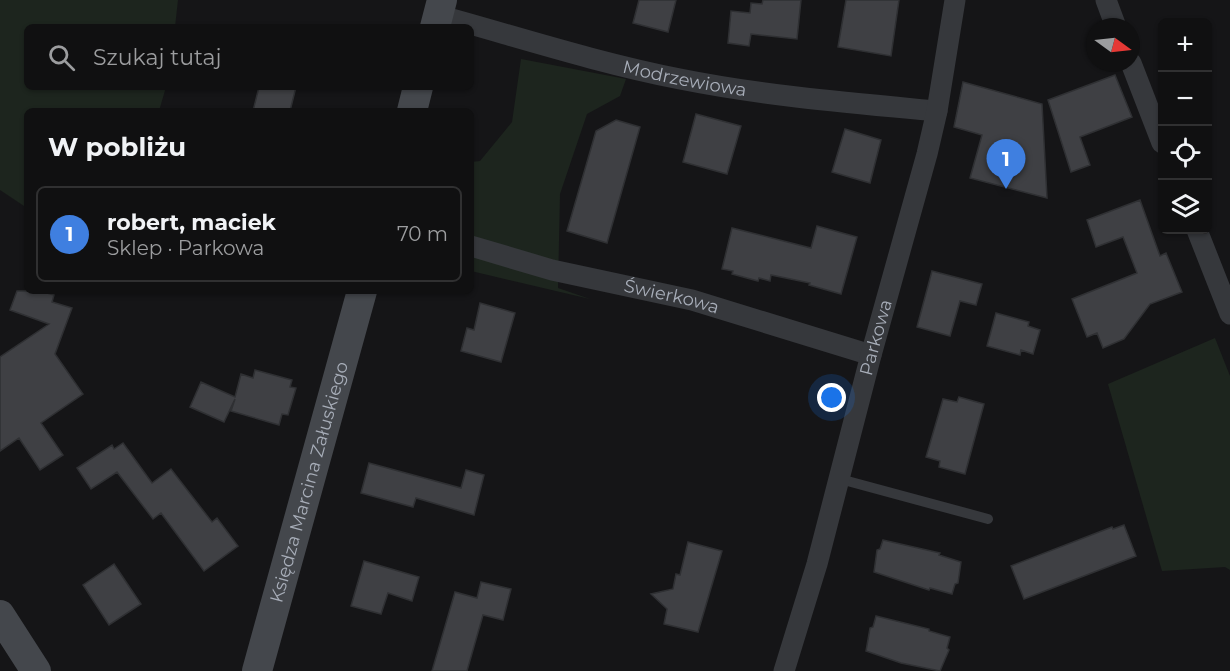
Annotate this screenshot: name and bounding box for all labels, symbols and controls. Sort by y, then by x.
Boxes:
north arrow [1086,18,1140,72]
map controls [1158,18,1212,234]
button: + [1158,18,1212,72]
search box [24,24,474,90]
icon: search [45,41,78,74]
text: Szukaj tutaj [93,44,221,71]
street label: Modrzewiowa [621,56,748,101]
button: − [1158,72,1212,126]
button: locate [1158,126,1212,180]
text: W pobliżu [48,131,186,163]
pin: 1 [986,140,1026,189]
button: layers [1158,180,1212,234]
text: robert, maciek [107,209,276,236]
text: 1 [66,222,73,246]
text: 70 m [397,222,448,246]
text: Sklep · Parkowa [107,236,264,260]
street label: Świerkowa [622,275,722,319]
street label: Parkowa [855,297,897,378]
street label: Księdza Marcina Załuskiego [265,359,353,605]
your location [817,383,846,412]

